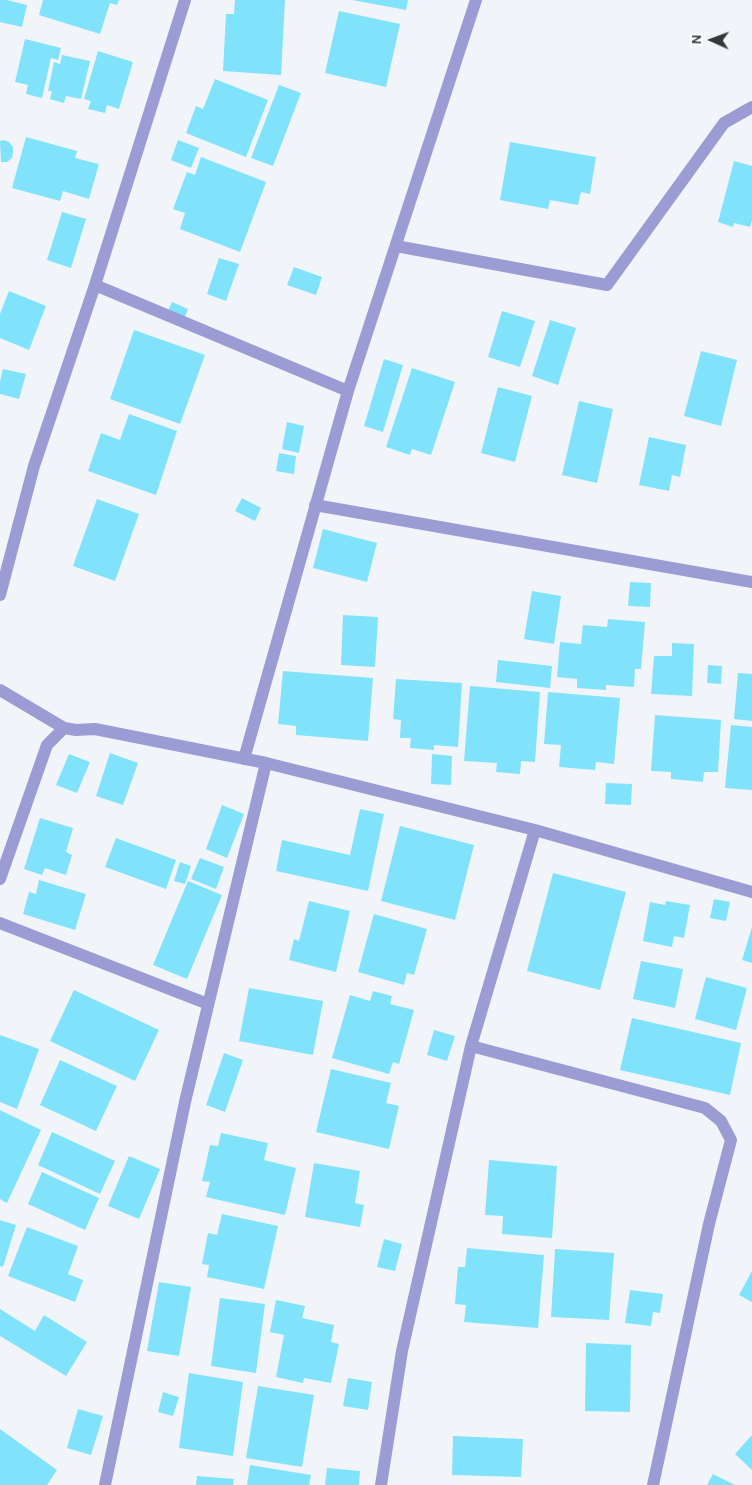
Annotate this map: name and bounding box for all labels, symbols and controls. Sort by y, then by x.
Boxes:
north arrow [687,15,737,65]
text: N [688,34,705,45]

